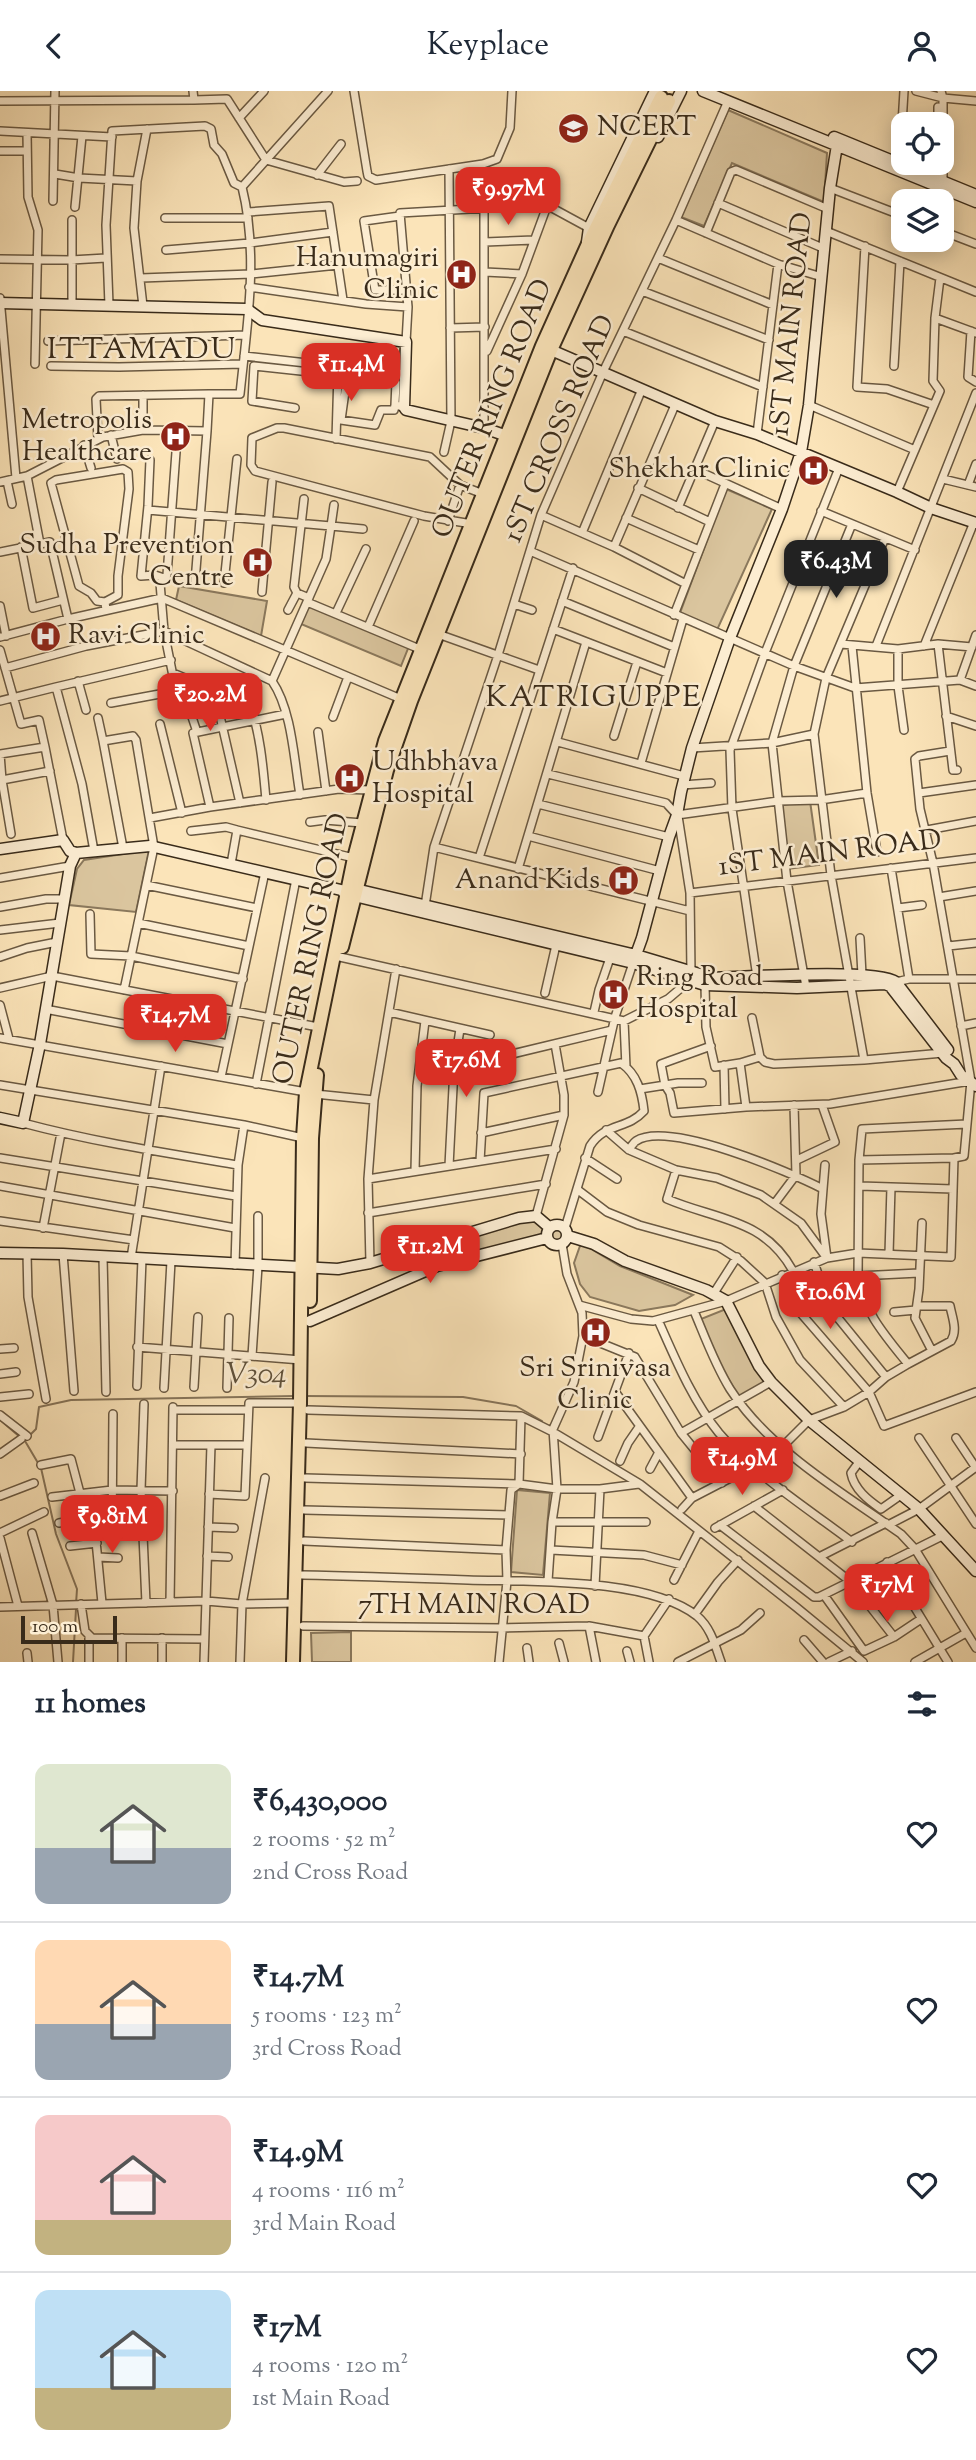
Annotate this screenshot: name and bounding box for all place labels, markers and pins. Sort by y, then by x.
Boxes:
place label: NCERT [597,108,696,148]
school or university icon: NCERT [557,111,591,145]
pin: ₹9.97M [451,167,565,227]
place label: Hanumagiri Clinic [296,239,439,311]
hospital icon: Hanumagiri Clinic [445,258,479,292]
pin: ₹11.4M [294,343,408,403]
place label: Metropolis Healthcare [21,401,152,473]
hospital icon: Metropolis Healthcare [158,420,192,454]
place label: Shekhar Clinic [608,450,790,490]
hospital icon: Shekhar Clinic [796,453,830,487]
place label: Sudha Prevention Centre [19,526,234,598]
pin: ₹6.43M [779,540,893,600]
hospital icon: Sudha Prevention Centre [240,545,274,579]
place label: Ravi Clinic [68,616,205,656]
hospital icon: Ravi Clinic [28,619,62,653]
pin: ₹20.2M [153,673,267,733]
place label: Udhbhava Hospital [372,743,498,815]
hospital icon: Udhbhava Hospital [332,762,366,796]
place label: Anand Kids [455,861,600,901]
hospital icon: Anand Kids [606,864,640,898]
place label: Ring Road Hospital [636,958,763,1030]
hospital icon: Ring Road Hospital [596,977,630,1011]
pin: ₹14.7M [118,995,232,1054]
pin: ₹17.6M [409,1039,523,1099]
pin: ₹11.2M [373,1225,487,1285]
pin: ₹10.6M [773,1271,887,1331]
hospital icon: Sri Srinivasa Clinic [578,1315,612,1349]
place label: Sri Srinivasa Clinic [519,1349,671,1421]
pin: ₹14.9M [685,1437,799,1497]
pin: ₹9.81M [55,1495,169,1555]
pin: ₹17M [846,1565,928,1624]

